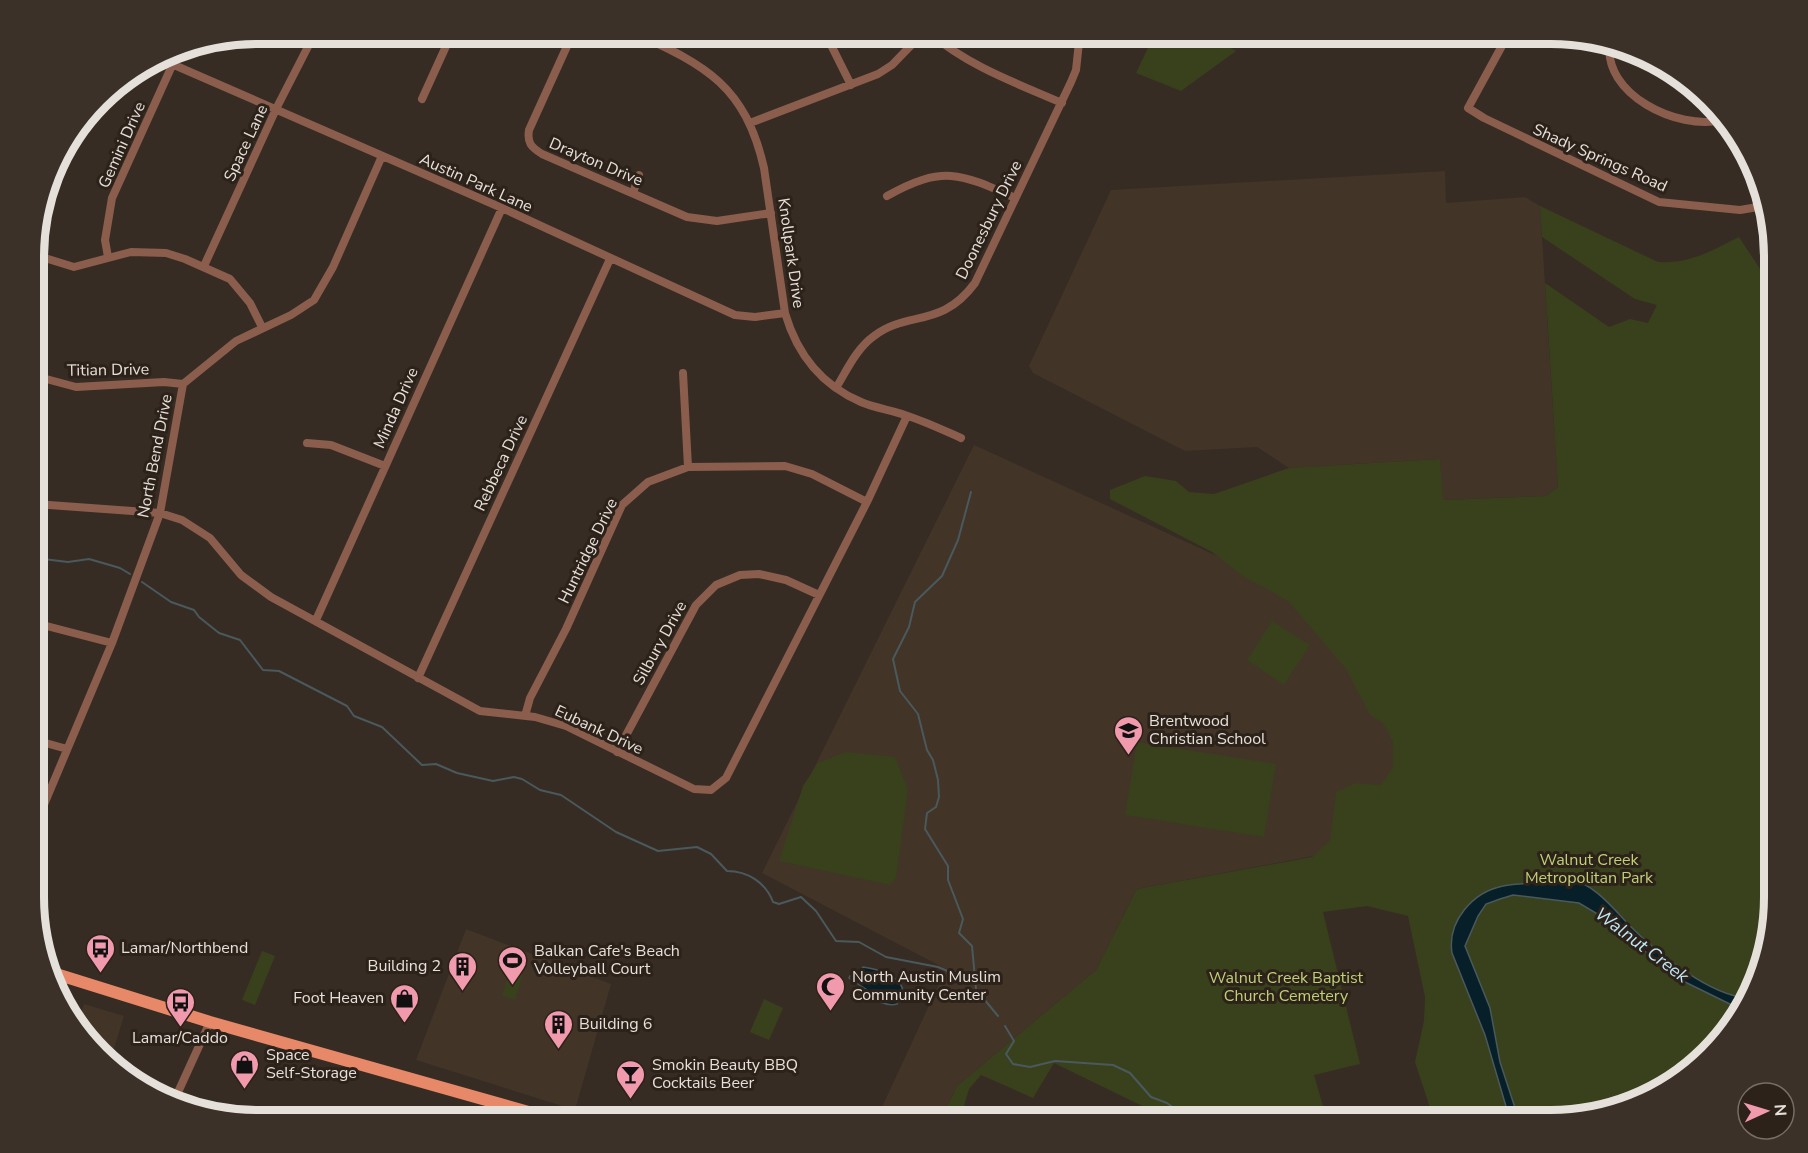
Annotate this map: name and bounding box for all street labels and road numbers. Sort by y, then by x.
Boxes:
street label: Gemini Drive [93,98,151,192]
street label: Space Lane [219,101,273,185]
street label: Shady Springs Road [1529,118,1671,198]
street label: Drayton Drive [546,132,646,192]
street label: Austin Park Lane [416,148,536,218]
street label: Doonesbury Drive [951,157,1027,283]
street label: Knollpark Drive [772,196,810,310]
street label: Titian Drive [67,358,149,382]
street label: Minda Drive [368,364,424,452]
street label: North Bend Drive [132,392,178,520]
street label: Rebbeca Drive [469,411,533,515]
street label: Huntridge Drive [553,495,623,607]
street label: Silbury Drive [628,597,692,689]
street label: Eubank Drive [551,700,647,760]

